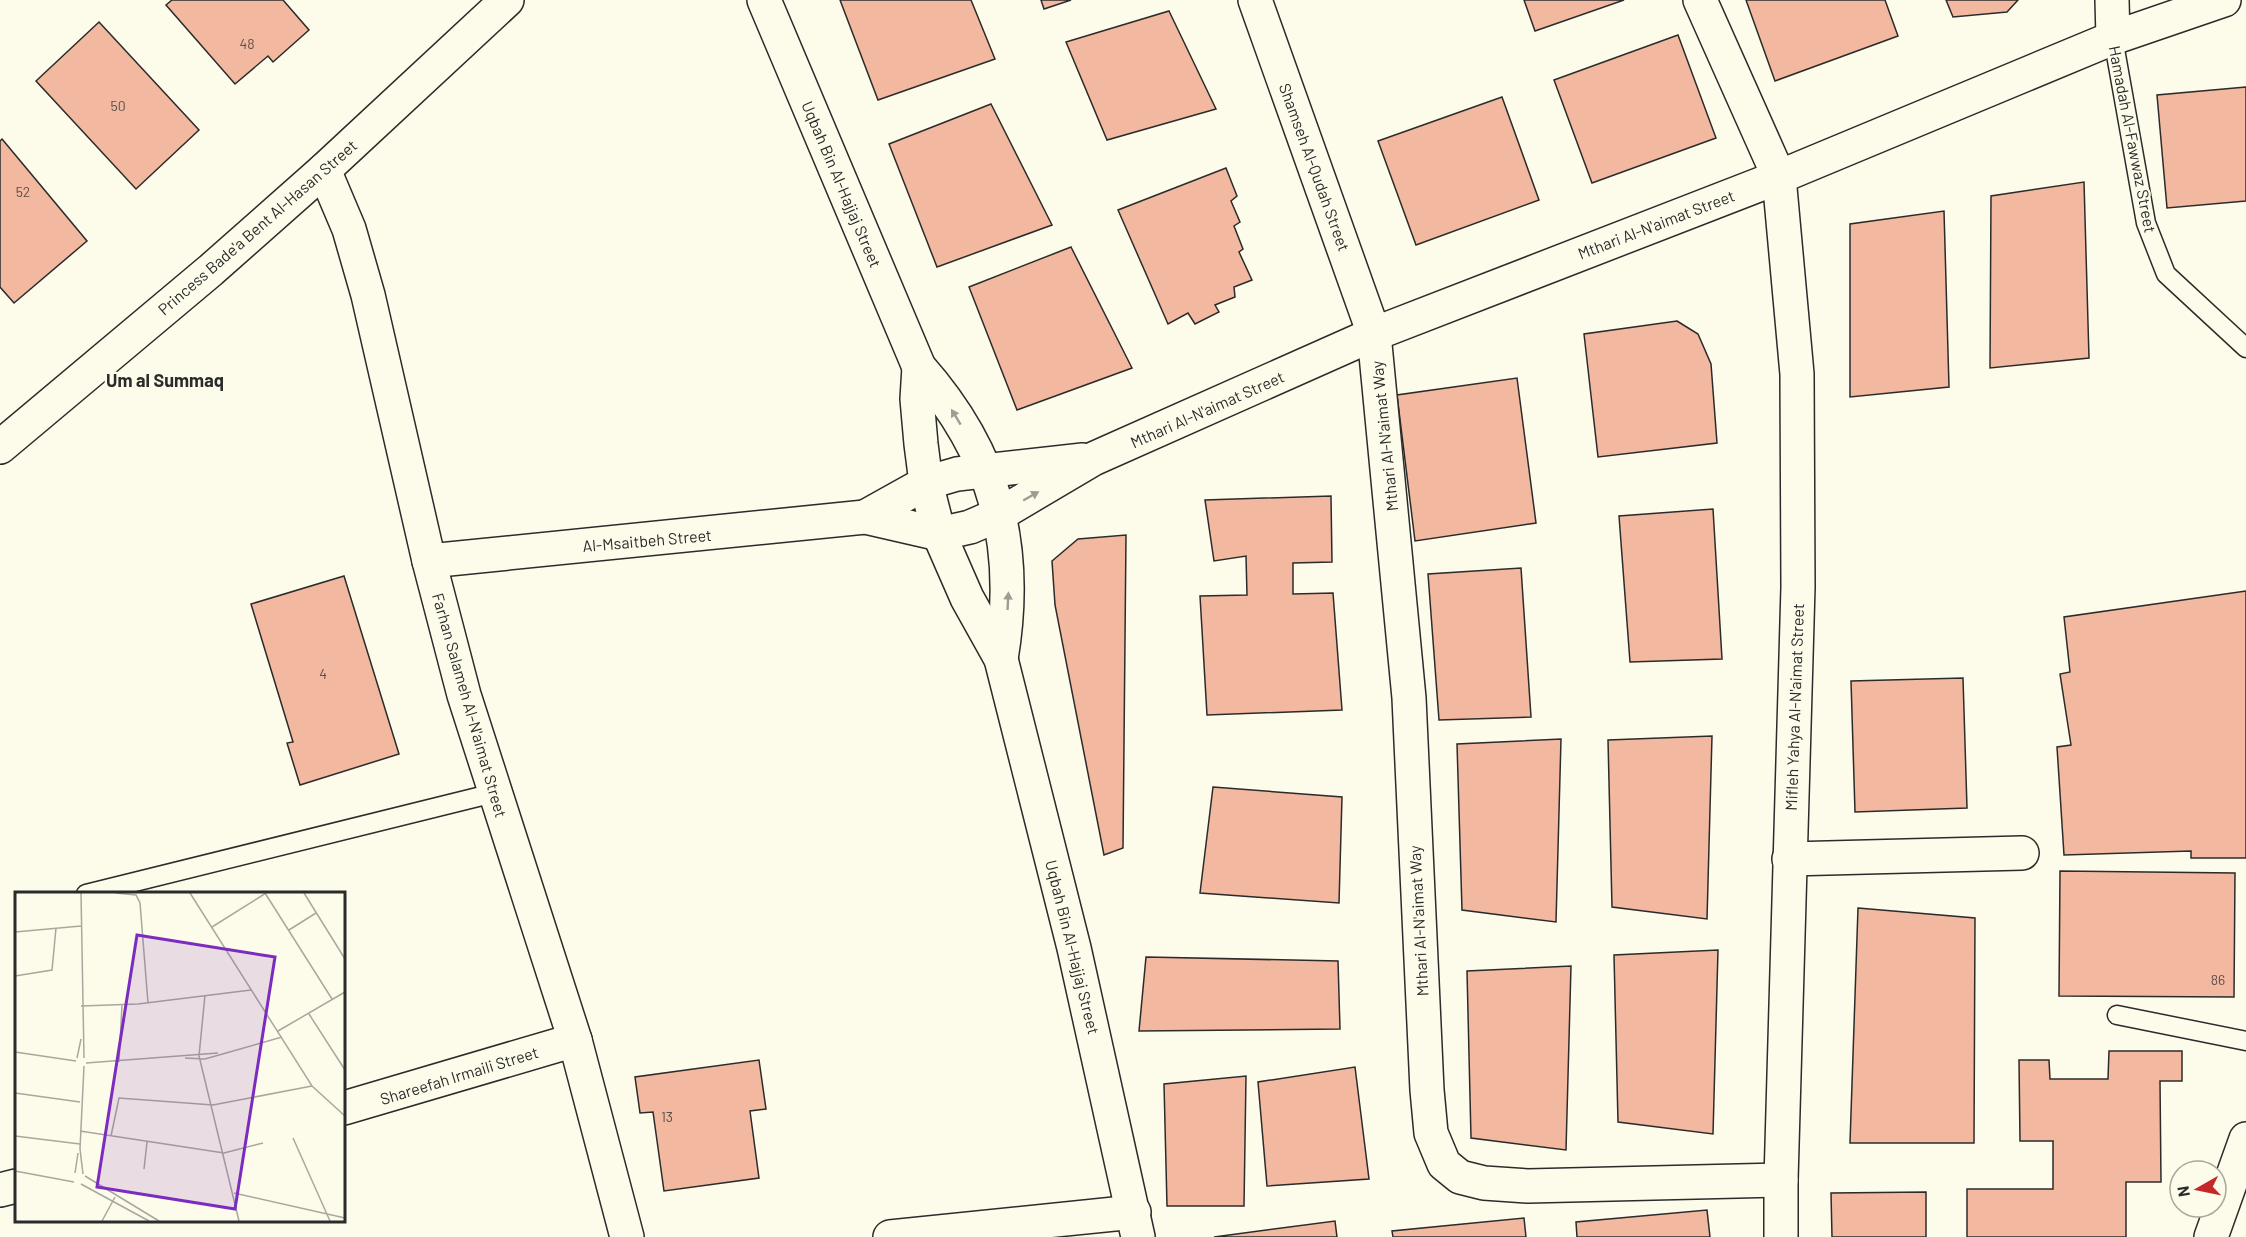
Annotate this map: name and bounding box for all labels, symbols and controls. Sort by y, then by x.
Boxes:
house number: 48 [239,35,255,52]
street label: Hamadah Al-Fawwaz Street [2106,44,2160,234]
street label: Shamseh Al-Qudah Street [1276,80,1354,254]
house number: 50 [110,97,126,114]
street label: Uqbah Bin Al-Hajjaj Street [798,98,886,270]
street label: Princess Bade'a Bent Al-Hasan Street [154,135,360,319]
house number: 52 [16,183,30,200]
street label: Mthari Al-N'aimat Street [1575,185,1737,263]
street label: Mthari Al-N'aimat Way [1367,359,1401,512]
street label: Mthari Al-N'aimat Street [1127,367,1287,451]
district label: Um al Summaq [106,369,224,391]
one-way arrow [951,409,962,425]
one-way arrow [1023,490,1039,501]
street label: Al-Msaitbeh Street [582,525,712,555]
street label: Farhan Salameh Al-N'aimat Street [429,590,511,820]
one-way arrow [1004,592,1013,611]
street label: Mifleh Yahya Al-N'aimat Street [1781,603,1807,811]
house number: 4 [319,665,327,682]
street label: Mthari Al-N'aimat Way [1405,844,1431,997]
street label: Uqbah Bin Al-Hajjaj Street [1042,858,1104,1036]
inset map [15,892,345,1222]
house number: 86 [2211,971,2225,988]
street label: Shareefah Irmaili Street [378,1042,540,1108]
house number: 13 [661,1108,673,1125]
north arrow [2168,1159,2228,1219]
text: N [2172,1185,2193,1198]

